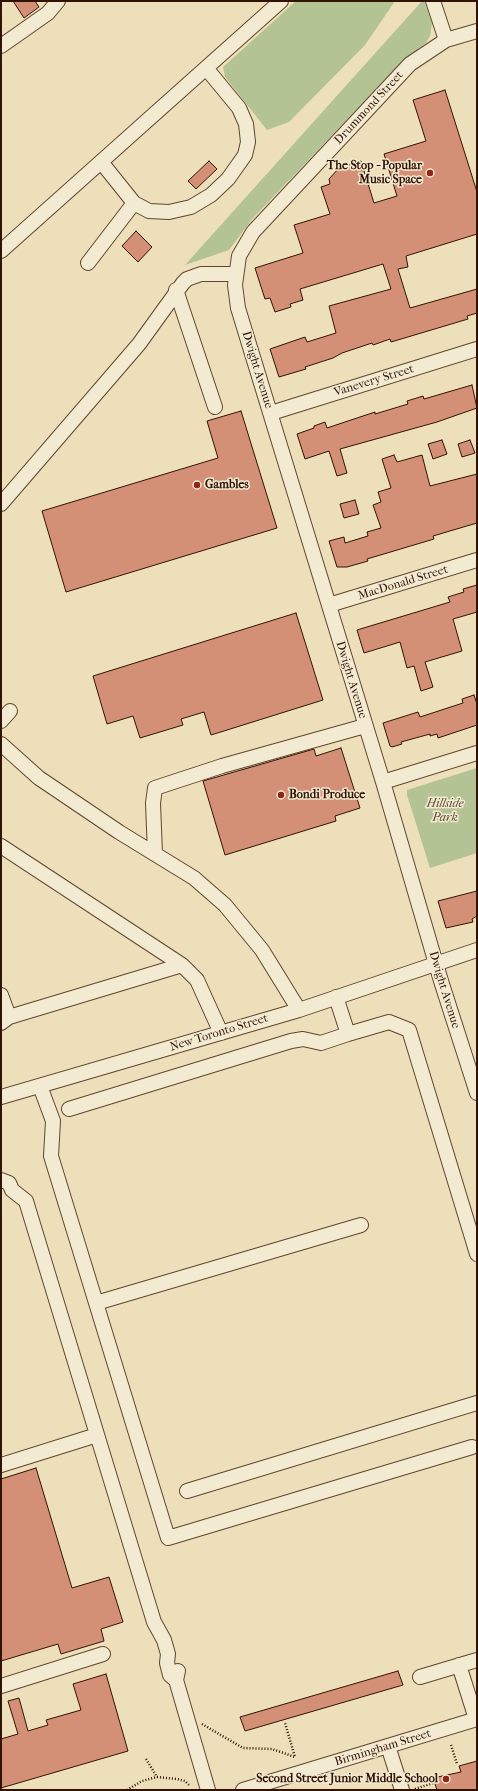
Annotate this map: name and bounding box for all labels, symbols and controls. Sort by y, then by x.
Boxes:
street label: Drummond Street [331,68,407,148]
place label: The Stop - Popular Music Space [327,159,422,187]
marker: The Stop - Popular Music Space [425,168,435,178]
street label: Dwight Avenue [238,330,276,410]
street label: Vanevery Street [332,362,416,400]
place label: Gambles [205,478,249,492]
marker: Gambles [192,480,202,490]
street label: MacDonald Street [356,562,450,604]
street label: Dwight Avenue [332,640,370,720]
place label: Bondi Produce [289,788,365,802]
marker: Bondi Produce [276,790,286,800]
park label: Hillside Park [427,797,463,825]
street label: Dwight Avenue [425,950,463,1030]
street label: New Toronto Street [168,1011,270,1055]
street label: Birmingham Street [333,1727,433,1769]
place label: Second Street Junior Middle School [256,1772,438,1786]
marker: Second Street Junior Middle School [441,1774,451,1784]

